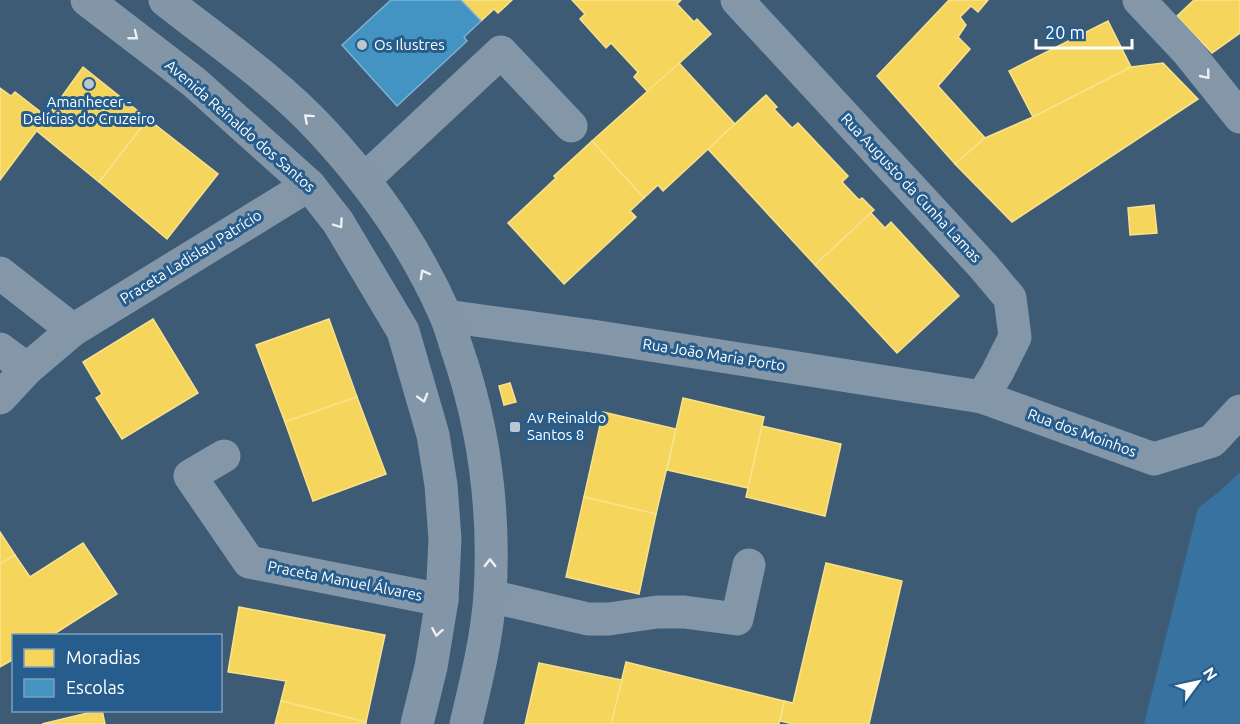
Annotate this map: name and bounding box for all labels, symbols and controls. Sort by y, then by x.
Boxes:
scale bar [1036,12,1132,50]
text: 20 m [1045,22,1085,42]
one-way arrow [127,28,138,39]
place label: Os Ilustres [374,36,445,53]
marker: Os Ilustres [355,38,369,52]
street label: Avenida Reinaldo dos Santos [162,56,319,195]
one-way arrow [1199,68,1210,79]
marker: Amanhecer - Delícias do Cruzeiro [82,77,96,91]
place label: Amanhecer - Delícias do Cruzeiro [23,93,155,127]
street label: Rua Augusto da Cunha Lamas [838,110,985,266]
one-way arrow [305,114,315,125]
street label: Praceta Ladislau Patrício [117,206,265,307]
one-way arrow [332,217,343,228]
one-way arrow [420,269,431,280]
street label: Rua João Maria Porto [642,335,787,374]
one-way arrow [415,393,428,403]
street label: Rua dos Moinhos [1026,405,1139,460]
place label: Av Reinaldo Santos 8 [527,409,606,443]
marker: Av Reinaldo Santos 8 [508,420,522,434]
street label: Praceta Manuel Álvares [266,557,424,604]
one-way arrow [484,558,496,567]
one-way arrow [431,627,444,637]
legend [12,634,222,712]
text: Moradias [66,647,140,667]
north arrow [1168,652,1228,712]
text: N [1200,664,1221,684]
text: Escolas [66,677,125,697]

